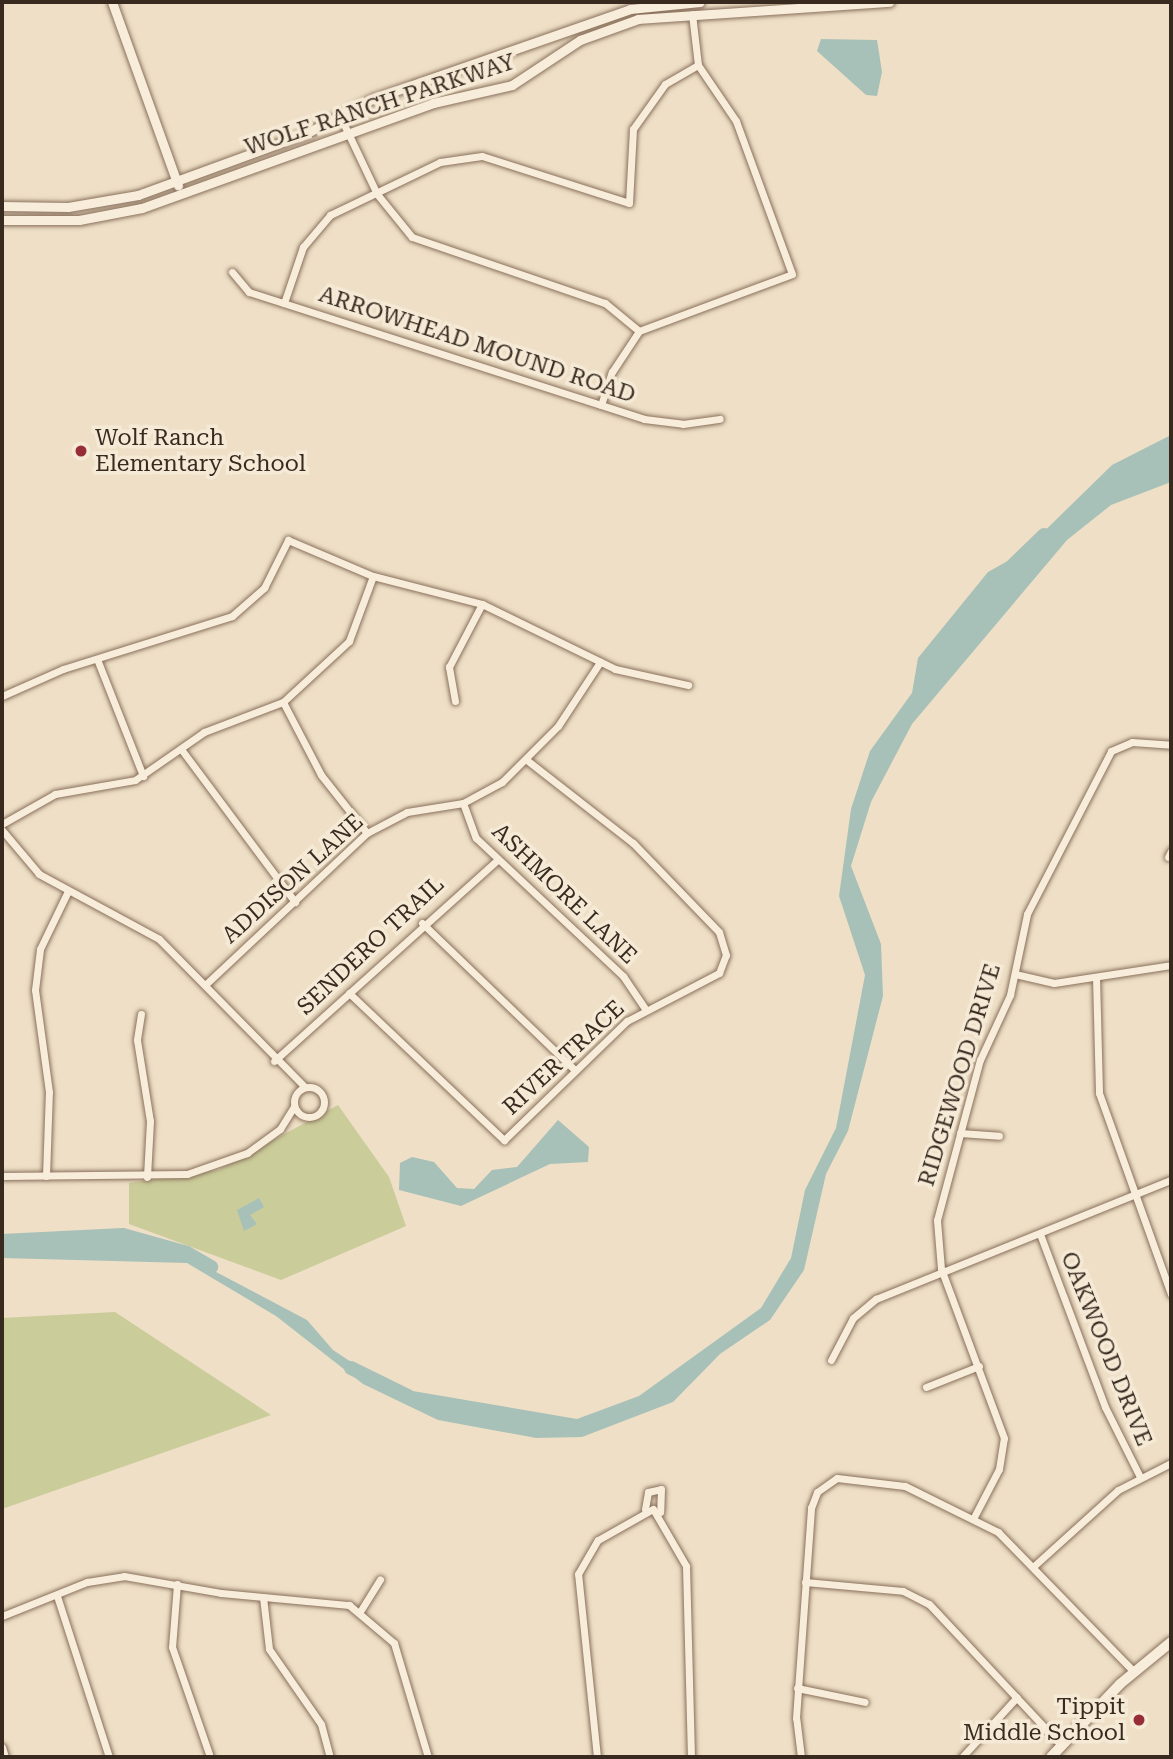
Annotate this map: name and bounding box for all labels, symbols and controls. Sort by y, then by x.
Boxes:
street label: WOLF RANCH PARKWAY [241,48,519,162]
street label: ARROWHEAD MOUND ROAD [315,281,639,409]
place label: Wolf Ranch Elementary School [95,424,306,478]
marker: Wolf Ranch Elementary School [73,443,89,459]
street label: ADDISON LANE [217,808,369,950]
street label: ASHMORE LANE [486,818,642,970]
street label: SENDERO TRAIL [292,871,450,1021]
street label: RIDGEWOOD DRIVE [913,960,1007,1190]
street label: RIVER TRACE [498,995,630,1121]
street label: OAKWOOD DRIVE [1054,1248,1158,1450]
place label: Tippit Middle School [963,1693,1125,1747]
marker: Tippit Middle School [1131,1712,1147,1728]

